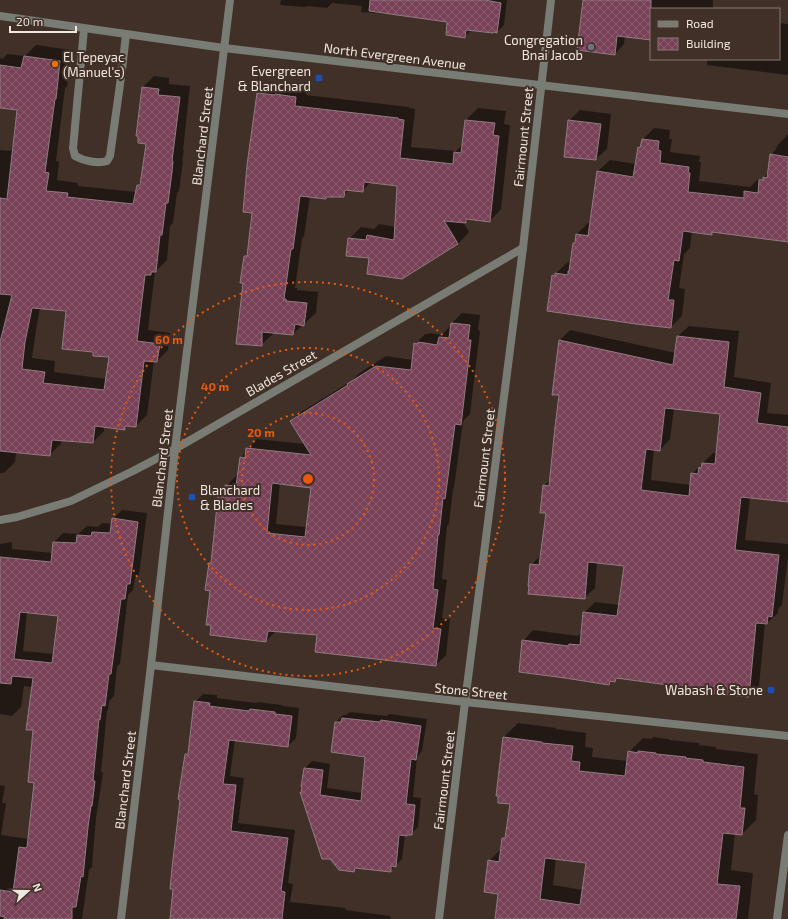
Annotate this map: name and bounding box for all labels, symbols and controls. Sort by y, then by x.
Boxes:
scale bar [10,8,76,34]
legend [650,8,780,60]
text: 20 m [16,14,43,28]
text: Road [686,16,714,30]
place label: Congregation Bnai Jacob [504,32,583,63]
text: Building [686,36,731,50]
street label: North Evergreen Avenue [323,39,467,73]
marker: Congregation Bnai Jacob [586,42,596,52]
place label: El Tepeyac (Manuel's) [63,49,125,80]
marker: El Tepeyac (Manuel's) [50,59,60,69]
place label: Evergreen & Blanchard [238,63,311,94]
marker: Evergreen & Blanchard [314,73,324,83]
street label: Blanchard Street [188,86,216,186]
street label: Fairmount Street [510,86,536,188]
text: 60 m [155,332,183,346]
street label: Blades Street [243,346,319,400]
text: 40 m [201,379,229,393]
street label: Fairmount Street [470,407,498,509]
street label: Blanchard Street [148,408,176,508]
text: 20 m [247,425,275,439]
centre of rings [301,472,315,486]
place label: Blanchard & Blades [200,482,260,513]
marker: Blanchard & Blades [187,492,197,502]
street label: Stone Street [434,679,508,703]
place label: Wabash & Stone [665,682,763,698]
marker: Wabash & Stone [766,685,776,695]
street label: Fairmount Street [430,729,458,831]
street label: Blanchard Street [111,730,139,830]
north arrow [8,871,48,911]
text: N [30,881,45,893]

